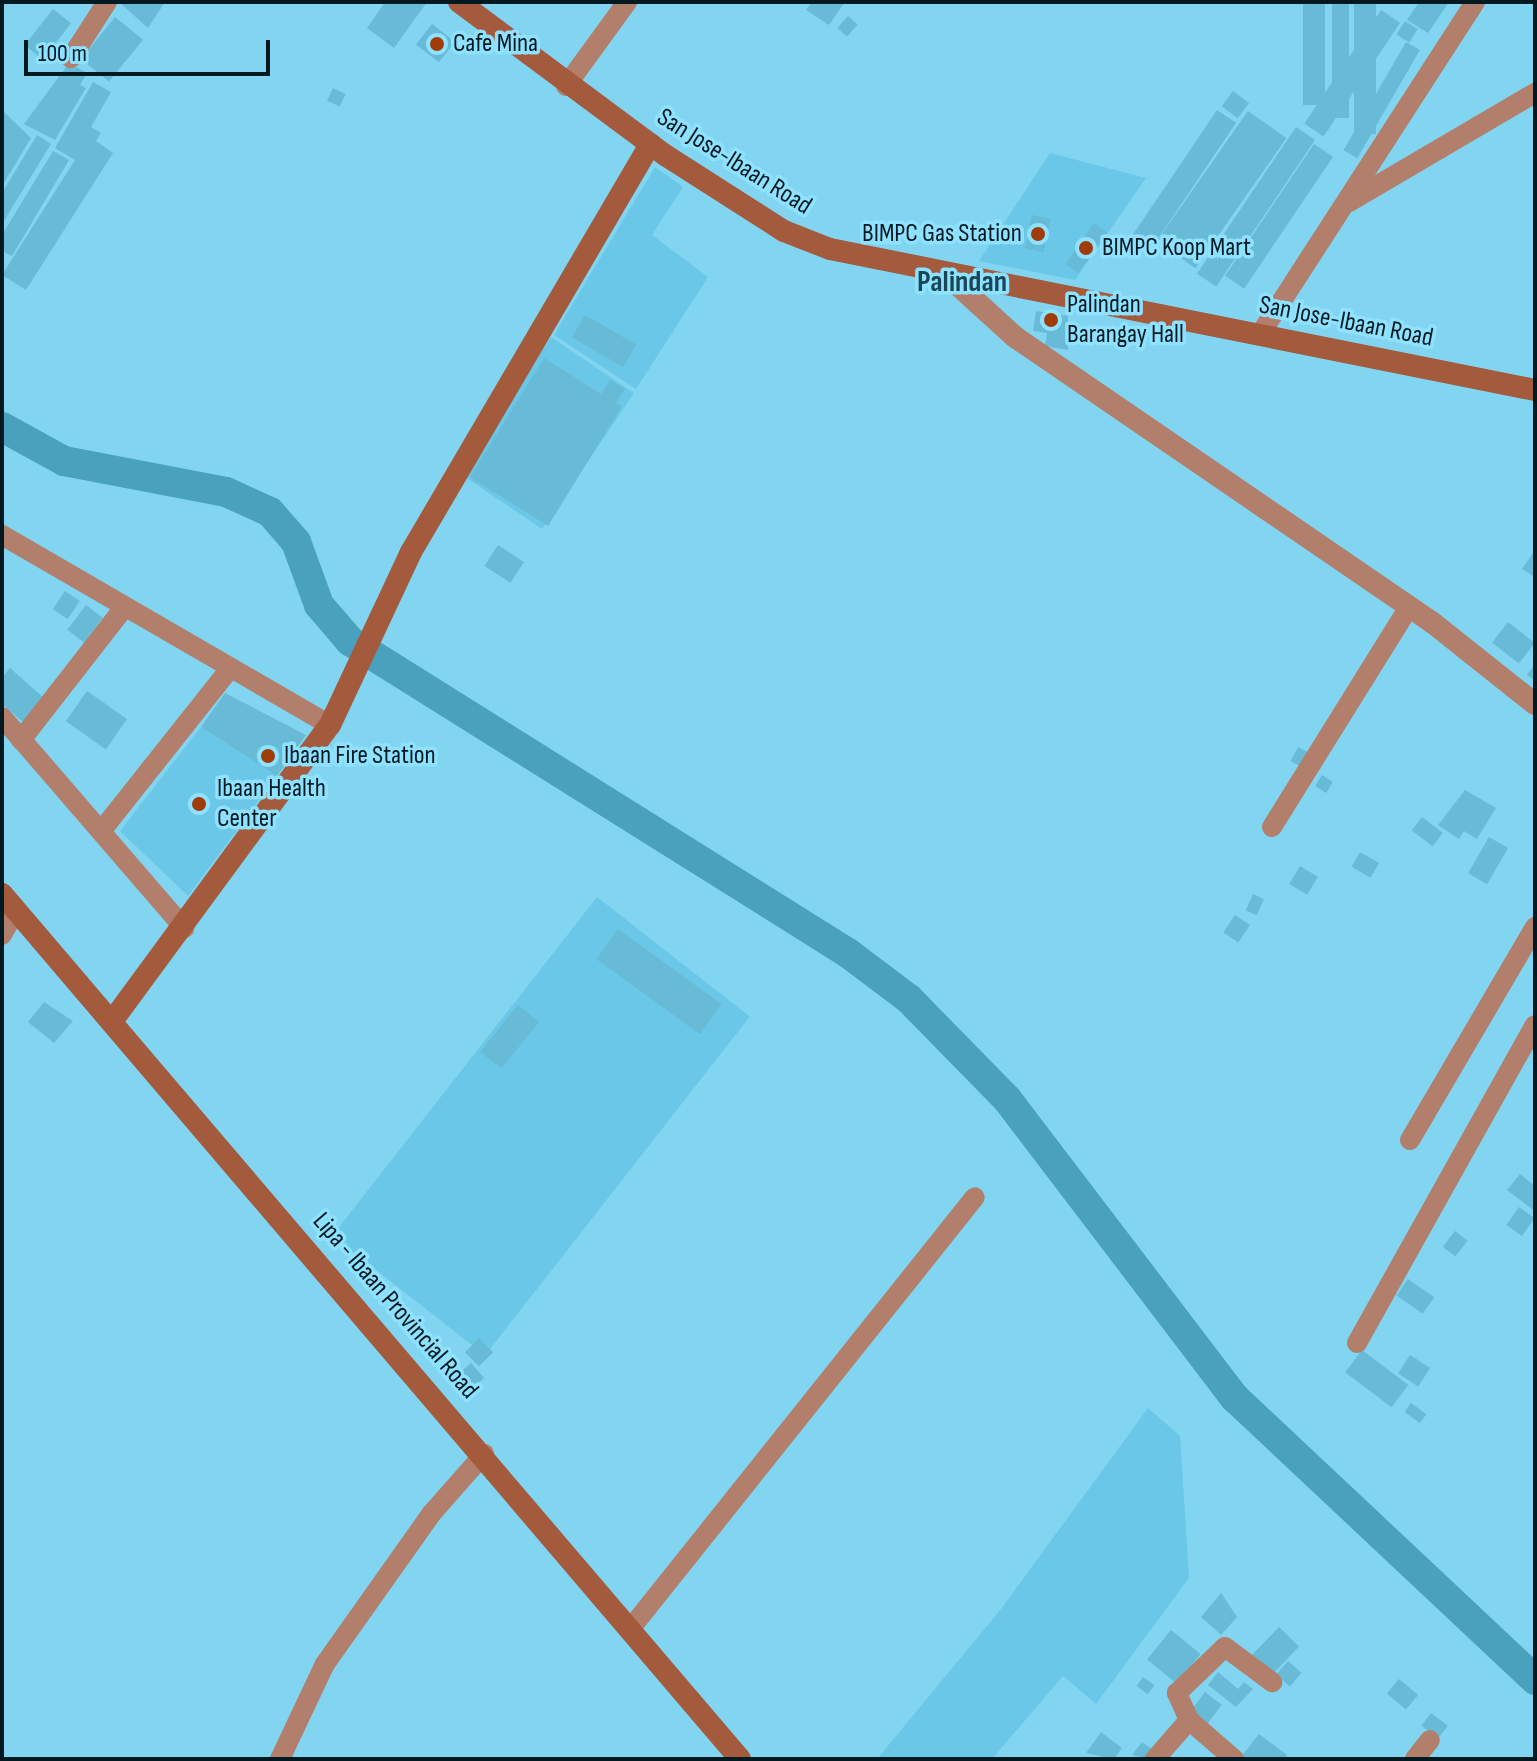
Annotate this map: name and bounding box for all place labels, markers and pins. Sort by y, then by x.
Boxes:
place label: Cafe Mina [453,28,538,60]
marker: Cafe Mina [428,35,446,53]
place label: BIMPC Gas Station [862,218,1022,250]
marker: BIMPC Gas Station [1029,225,1047,243]
place label: BIMPC Koop Mart [1102,232,1251,264]
marker: BIMPC Koop Mart [1077,239,1095,257]
place label: Palindan Barangay Hall [1067,289,1184,350]
marker: Palindan Barangay Hall [1042,311,1060,329]
place label: Ibaan Fire Station [284,740,436,772]
marker: Ibaan Fire Station [259,747,277,765]
place label: Ibaan Health Center [217,773,326,834]
marker: Ibaan Health Center [188,793,210,815]

